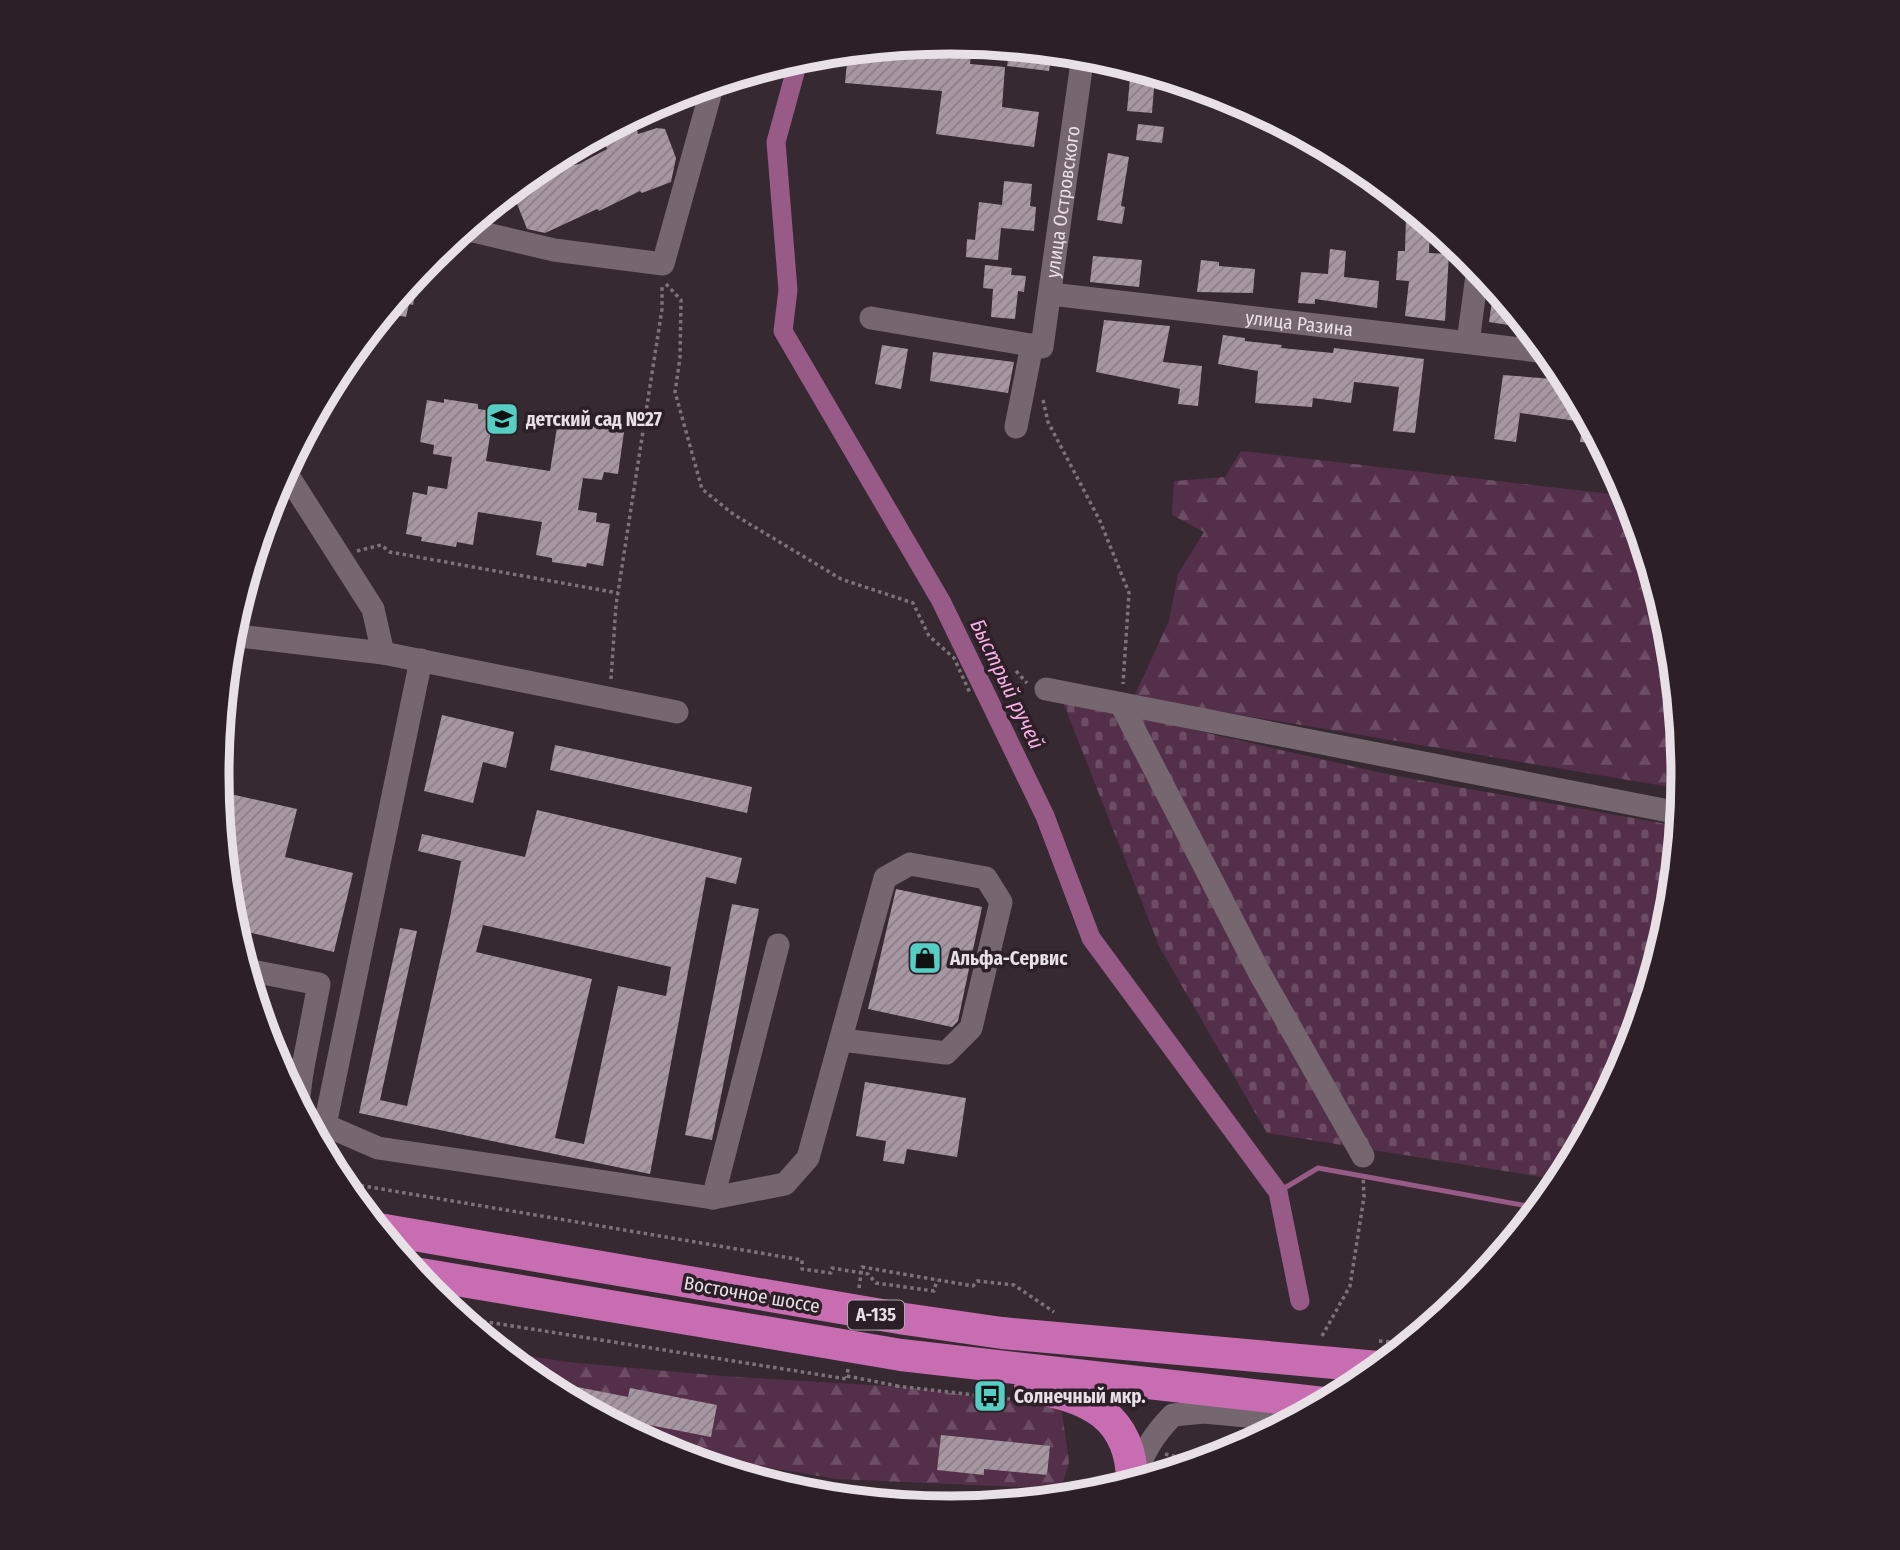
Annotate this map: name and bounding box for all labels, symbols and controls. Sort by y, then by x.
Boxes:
street label: улица Островского [1041,124,1085,279]
street label: улица Разина [1244,306,1354,341]
school or university icon: детский сад №27 [483,400,521,438]
place label: детский сад №27 [525,408,662,431]
water label: Быстрый ручей [964,615,1050,753]
shop icon: Альфа-Сервис [906,939,944,977]
place label: Альфа-Сервис [949,947,1068,970]
street label: Восточное шоссе [682,1271,822,1318]
road number: А-135 [848,1300,904,1330]
bus stop icon: Солнечный мкр. [971,1377,1009,1415]
place label: Солнечный мкр. [1014,1385,1146,1408]

